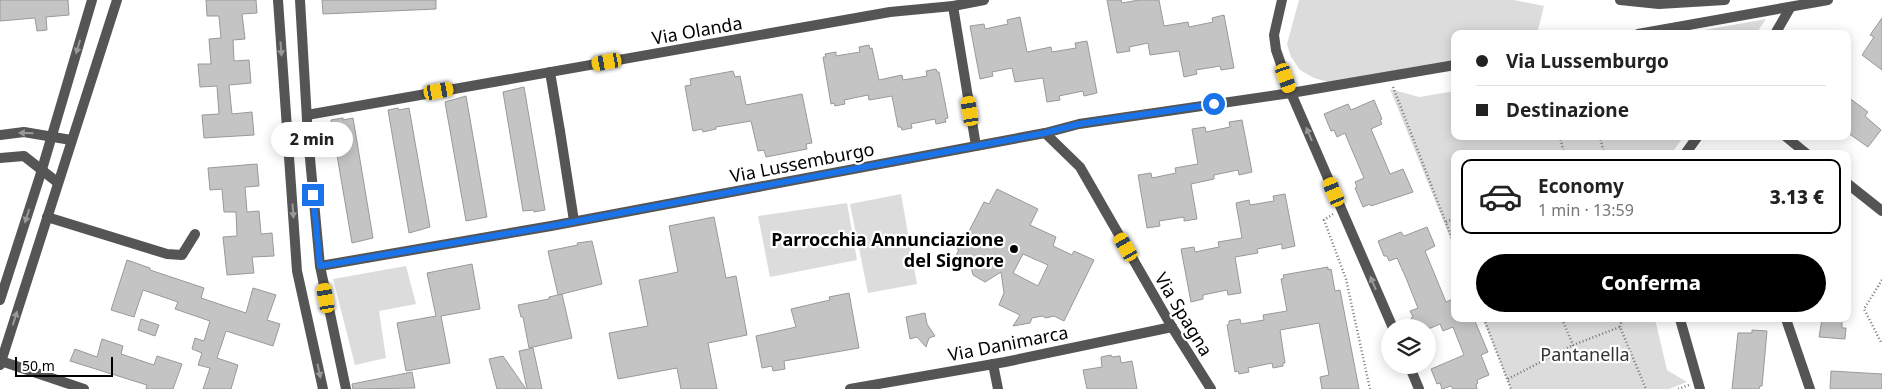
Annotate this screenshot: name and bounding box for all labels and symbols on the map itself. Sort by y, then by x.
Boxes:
street label: Via Olanda [650,10,744,50]
one-way arrow [74,39,82,54]
one-way arrow [278,41,286,57]
car [590,52,623,72]
car [1274,61,1297,95]
car [422,81,455,101]
route start [1203,93,1225,115]
car [960,95,979,127]
callout: 2 min [272,122,354,158]
one-way arrow [1304,127,1312,141]
one-way arrow [18,129,34,137]
street label: Via Lussemburgo [728,136,876,188]
car [1321,175,1346,209]
route end [302,184,324,206]
one-way arrow [289,203,297,219]
one-way arrow [23,208,30,223]
place label: Parrocchia Annunciazione del Signore [771,227,1004,272]
car [1112,230,1139,264]
marker: Parrocchia Annunciazione del Signore [1008,243,1020,255]
street label: Via Spagna [1150,268,1218,360]
one-way arrow [1369,276,1377,290]
car [316,282,335,314]
one-way arrow [11,310,19,325]
street label: Via Danimarca [946,320,1070,366]
park label: Pantanella [1540,342,1630,366]
scale bar [15,354,112,377]
one-way arrow [315,363,323,378]

